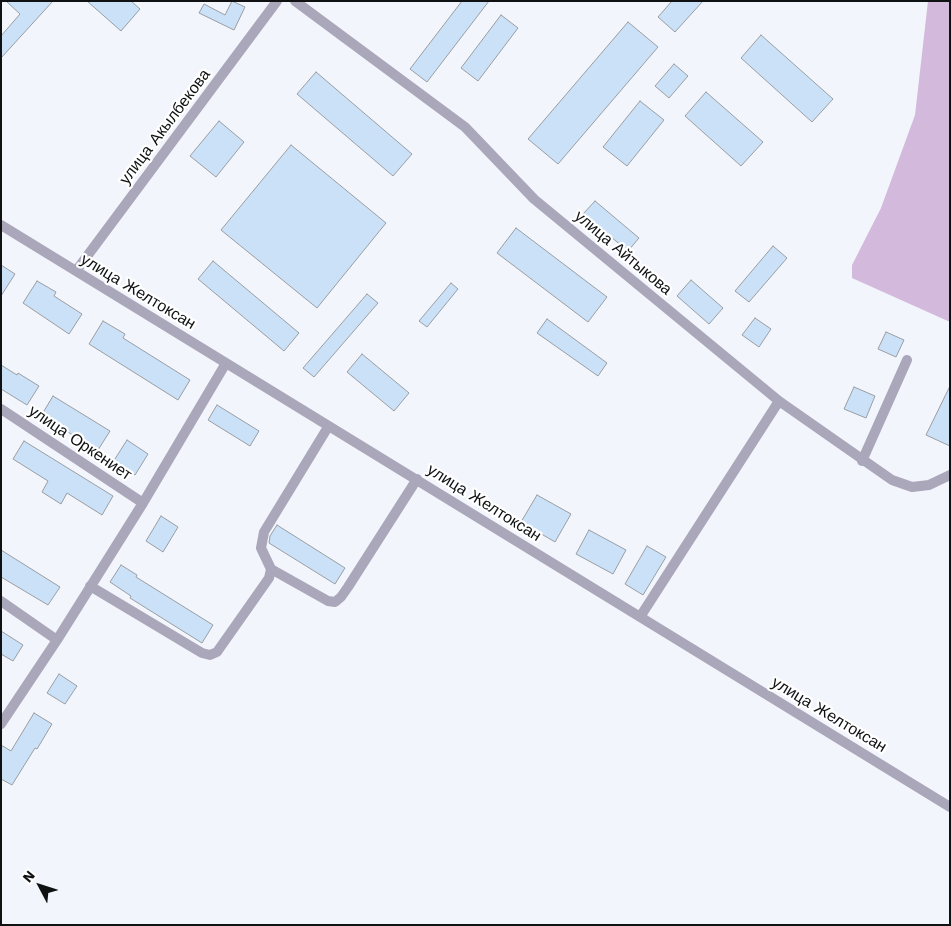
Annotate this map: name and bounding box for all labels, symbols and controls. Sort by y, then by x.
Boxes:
street label: улица Акылбекова [115,66,215,188]
street label: улица Айтыкова [570,207,676,299]
street label: улица Желтоксан [77,250,199,334]
street label: улица Оркениет [25,401,135,485]
street label: улица Желтоксан [424,460,544,546]
street label: улица Желтоксан [768,673,890,757]
north arrow [15,861,65,911]
text: N [19,867,38,885]

